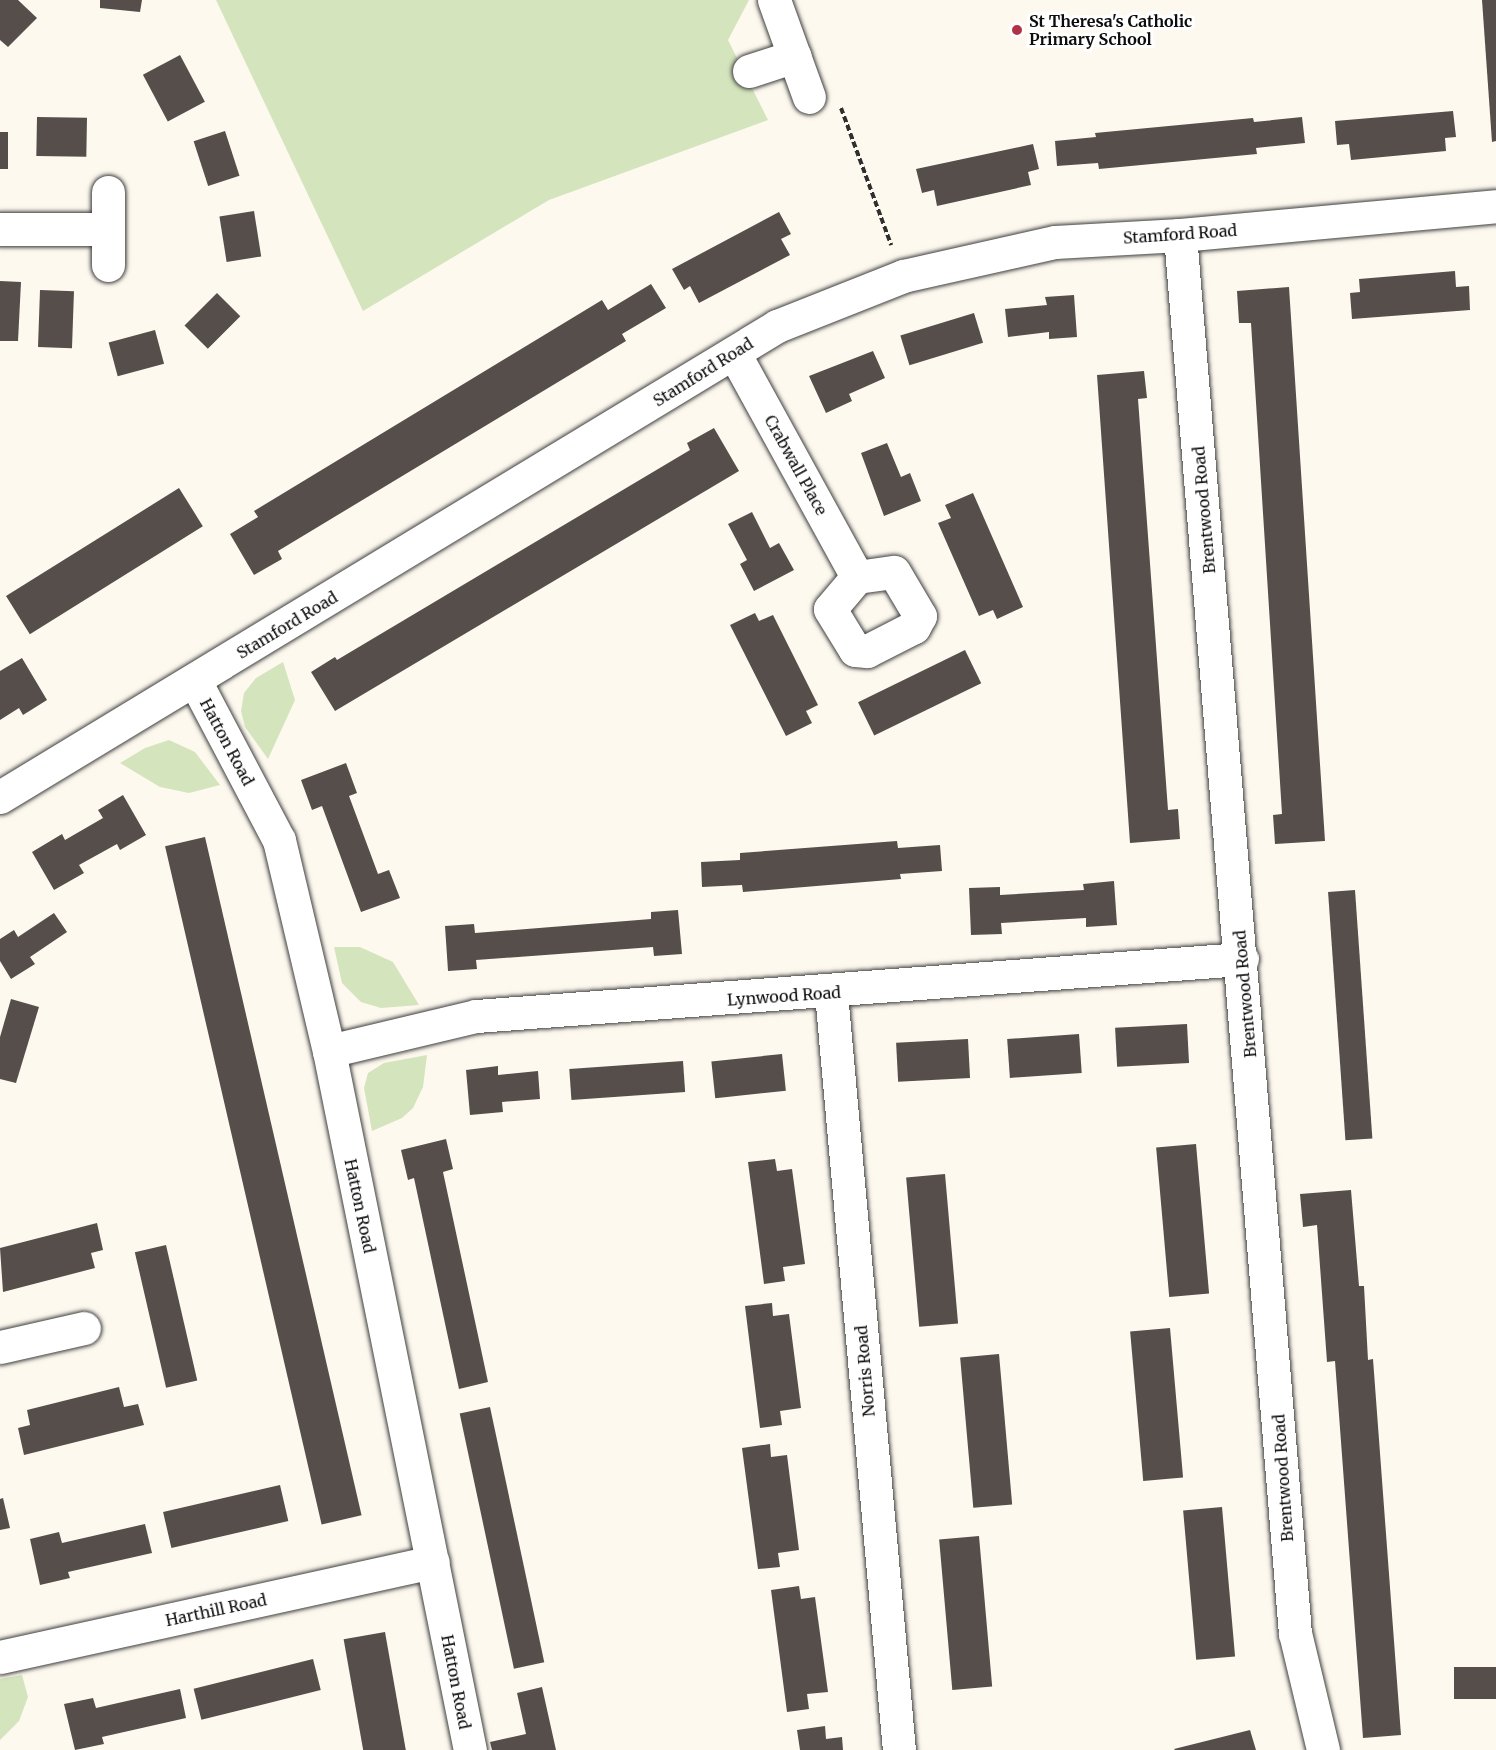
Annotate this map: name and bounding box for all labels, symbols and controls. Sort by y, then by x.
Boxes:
place label: St Theresa's Catholic Primary School [1029,11,1192,49]
marker: St Theresa's Catholic Primary School [1010,23,1024,37]
street label: Stamford Road [1122,220,1238,248]
street label: Stamford Road [650,334,756,410]
street label: Crabwall Place [761,412,831,518]
street label: Brentwood Road [1189,445,1219,575]
street label: Stamford Road [233,587,341,663]
street label: Hatton Road [196,695,258,789]
street label: Brentwood Road [1230,929,1260,1059]
street label: Lynwood Road [726,982,842,1010]
street label: Hatton Road [341,1157,379,1255]
street label: Norris Road [851,1324,879,1418]
street label: Brentwood Road [1269,1414,1297,1542]
street label: Harthill Road [164,1590,268,1630]
street label: Hatton Road [437,1633,475,1731]

